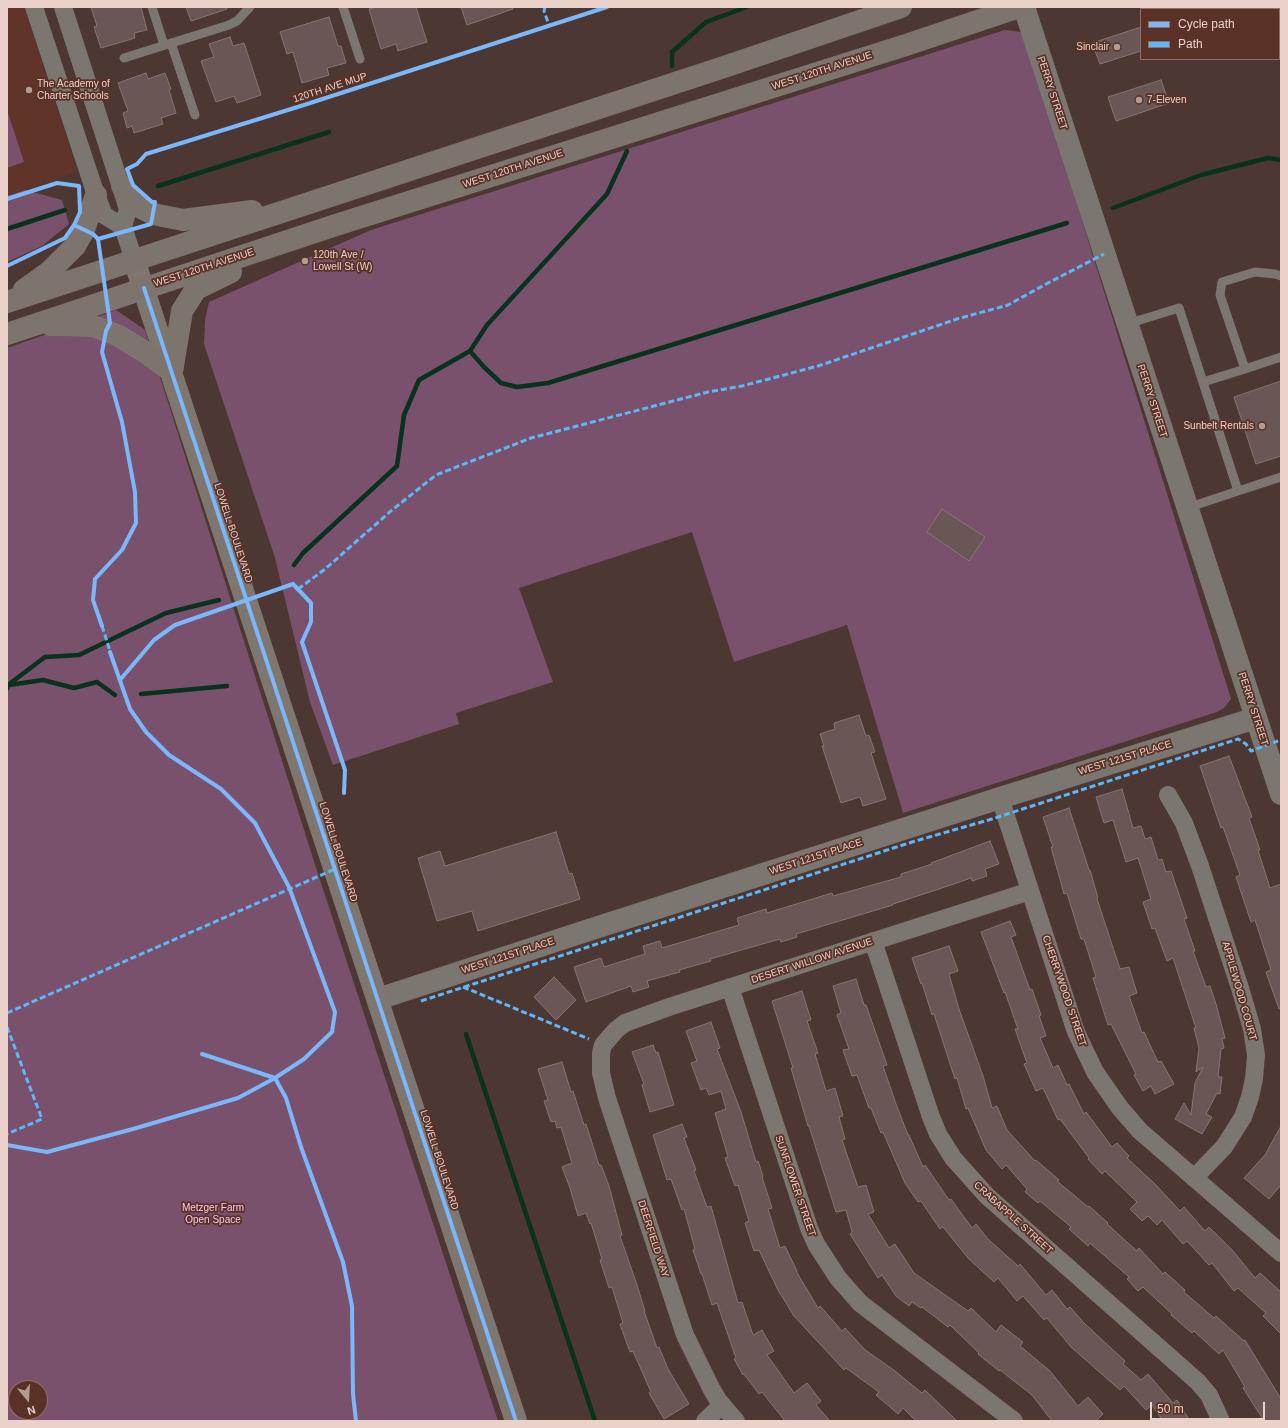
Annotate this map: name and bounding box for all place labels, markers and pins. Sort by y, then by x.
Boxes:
place label: Sinclair [1076,41,1109,53]
marker: Sinclair [1112,42,1122,52]
place label: The Academy of Charter Schools [37,78,110,102]
marker: The Academy of Charter Schools [24,85,34,95]
place label: 7-Eleven [1147,94,1186,106]
marker: 7-Eleven [1134,95,1144,105]
place label: 120th Ave / Lowell St (W) [313,249,372,272]
marker: 120th Ave / Lowell St (W) [300,256,310,266]
place label: Sunbelt Rentals [1183,420,1254,432]
marker: Sunbelt Rentals [1257,421,1267,431]

